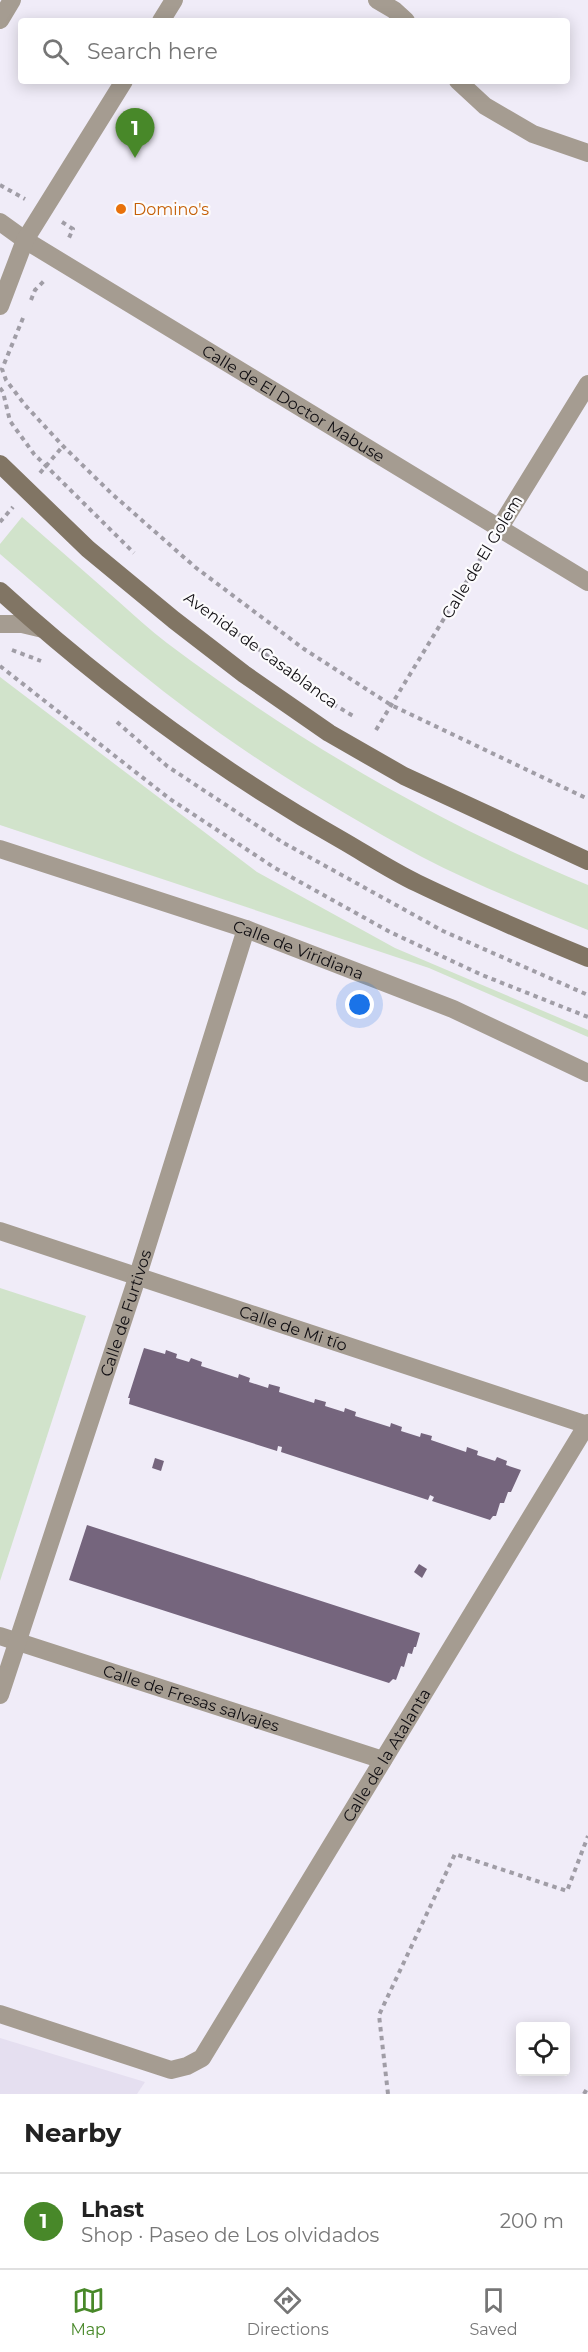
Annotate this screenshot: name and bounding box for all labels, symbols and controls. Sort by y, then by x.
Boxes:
search box [18,18,570,84]
icon: search [39,35,72,68]
text: Search here [87,38,218,65]
pin: 1 [116,108,154,158]
place label: Domino's [133,200,209,219]
marker: Domino's [114,202,128,216]
street label: Calle de El Doctor Mabuse [199,340,388,466]
street label: Calle de El Golem [438,492,526,622]
street label: Avenida de Casablanca [180,588,342,712]
street label: Calle de Viridiana [231,916,367,983]
your location [345,990,374,1019]
street label: Calle de Furtivos [96,1247,155,1379]
street label: Calle de Mi tío [237,1301,350,1355]
street label: Calle de Fresas salvajes [101,1660,282,1735]
street label: Calle de la Atalanta [338,1685,434,1825]
map controls [516,2022,570,2076]
button: locate [516,2022,570,2076]
text: Nearby [24,2117,121,2149]
text: Lhast [81,2196,144,2223]
text: 1 [40,2209,47,2233]
text: 200 m [500,2209,564,2233]
text: Shop · Paseo de Los olvidados [81,2223,379,2247]
tab: Map [70,2284,106,2339]
tab: Directions [247,2284,329,2339]
tab: Saved [470,2284,518,2339]

